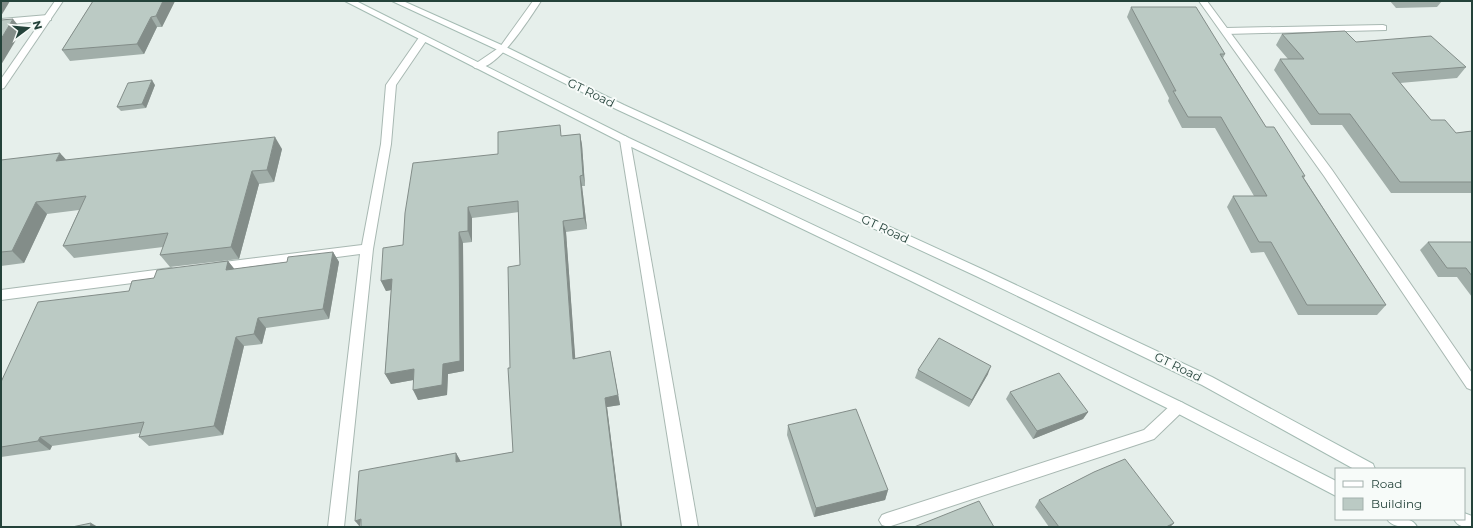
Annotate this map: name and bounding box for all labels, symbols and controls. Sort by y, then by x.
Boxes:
north arrow [8,8,48,48]
text: N [30,19,46,31]
street label: GT Road [565,75,617,110]
street label: GT Road [859,211,911,246]
street label: GT Road [1152,349,1204,384]
legend [1335,468,1465,520]
text: Road [1371,476,1402,491]
text: Building [1371,496,1422,511]

